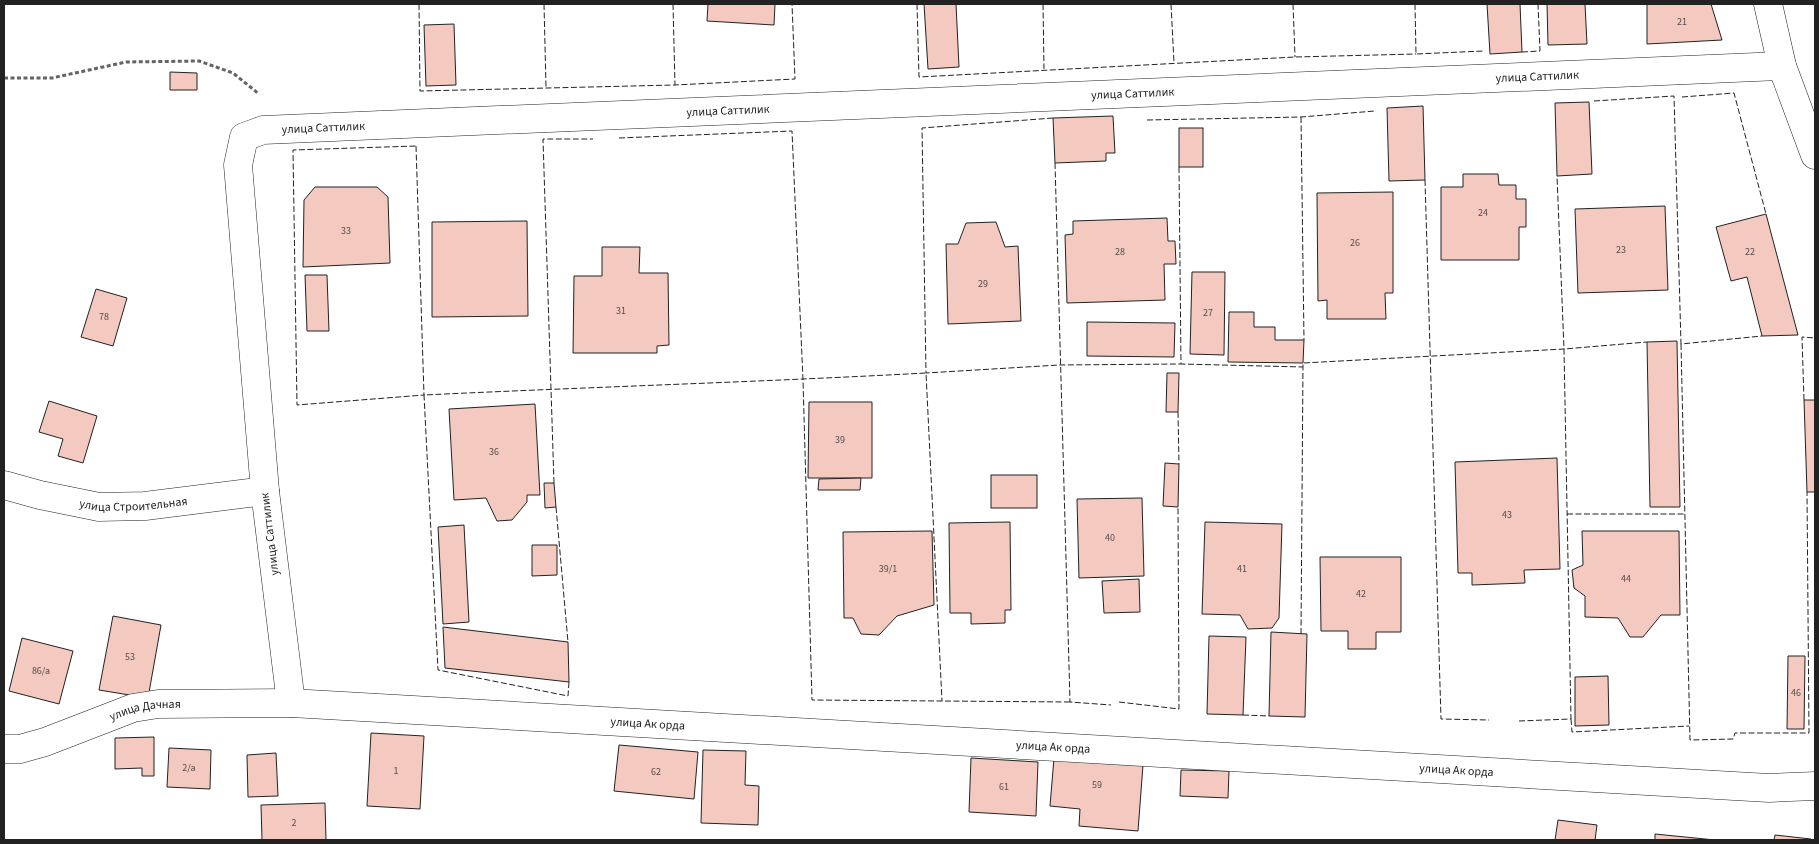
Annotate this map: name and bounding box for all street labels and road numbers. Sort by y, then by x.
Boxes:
street label: улица Саттилик [1495,66,1579,87]
street label: улица Саттилик [1091,83,1175,104]
street label: улица Саттилик [686,100,770,121]
street label: улица Саттилик [281,117,365,138]
street label: улица Строительная [78,492,188,516]
street label: улица Саттилик [256,492,284,576]
street label: улица Дачная [107,695,181,725]
street label: улица Ак орда [610,713,685,734]
street label: улица Ак орда [1015,736,1091,757]
street label: улица Ак орда [1419,759,1494,781]

